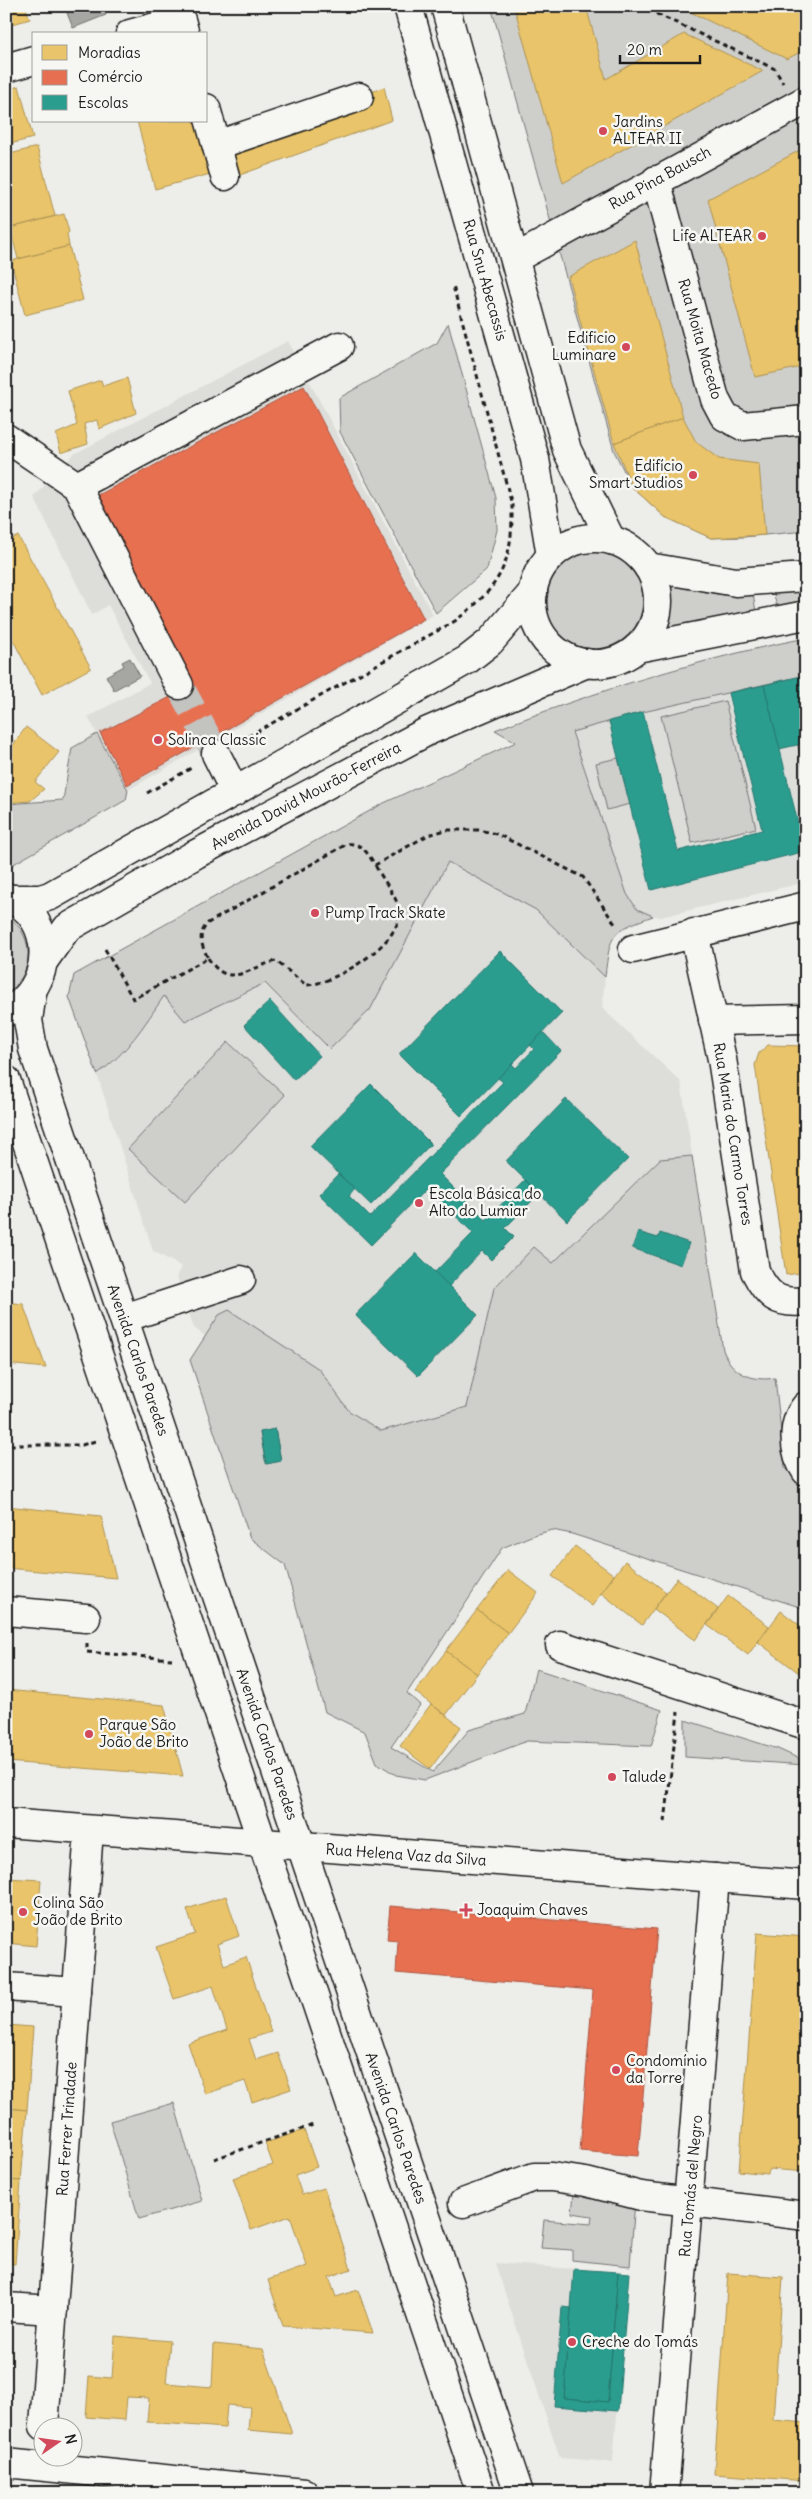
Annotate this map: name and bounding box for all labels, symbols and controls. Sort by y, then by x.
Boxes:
legend [32,32,208,122]
scale bar [620,32,700,64]
text: 20 m [627,40,662,59]
text: Moradias [78,43,141,62]
text: Comércio [78,67,143,86]
text: Escolas [78,93,129,112]
place label: Jardins ALTEAR II [613,112,682,148]
marker: Jardins ALTEAR II [597,125,609,137]
street label: Rua Pina Bausch [605,142,714,213]
street label: Rua Snu Abecassis [459,217,512,343]
place label: Life ALTEAR [672,226,752,245]
marker: Life ALTEAR [756,230,768,242]
street label: Rua Moita Macedo [674,276,727,401]
place label: Edificio Luminare [552,328,616,364]
marker: Edificio Luminare [620,341,632,353]
place label: Edifício Smart Studios [589,456,683,492]
marker: Edifício Smart Studios [687,469,699,481]
place label: Solinca Classic [168,730,267,749]
marker: Solinca Classic [152,734,164,746]
street label: Avenida David Mourão-Ferreira [208,737,404,854]
place label: Pump Track Skate [325,903,446,922]
marker: Pump Track Skate [309,907,321,919]
street label: Rua Maria do Carmo Torres [710,1041,757,1227]
place label: Escola Básica do Alto do Lumiar [429,1184,542,1220]
marker: Escola Básica do Alto do Lumiar [413,1197,425,1209]
street label: Avenida Carlos Paredes [104,1282,173,1438]
street label: Avenida Carlos Paredes [233,1666,302,1822]
place label: Parque São João de Brito [99,1715,189,1751]
marker: Parque São João de Brito [83,1728,95,1740]
place label: Talude [622,1767,666,1786]
marker: Talude [606,1771,618,1783]
street label: Rua Helena Vaz da Silva [325,1839,488,1870]
place label: Colina São João de Brito [33,1893,123,1929]
place label: Joaquim Chaves [477,1900,588,1919]
marker: Joaquim Chaves [459,1903,473,1917]
marker: Colina São João de Brito [17,1906,29,1918]
street label: Avenida Carlos Paredes [362,2050,431,2206]
place label: Condomínio da Torre [626,2051,707,2087]
street label: Rua Ferrer Trindade [52,2061,81,2197]
marker: Condomínio da Torre [610,2064,622,2076]
street label: Rua Tomás del Negro [675,2114,706,2258]
place label: Creche do Tomás [582,2332,698,2351]
marker: Creche do Tomás [566,2336,578,2348]
north arrow [32,2416,82,2466]
text: N [61,2432,81,2446]

